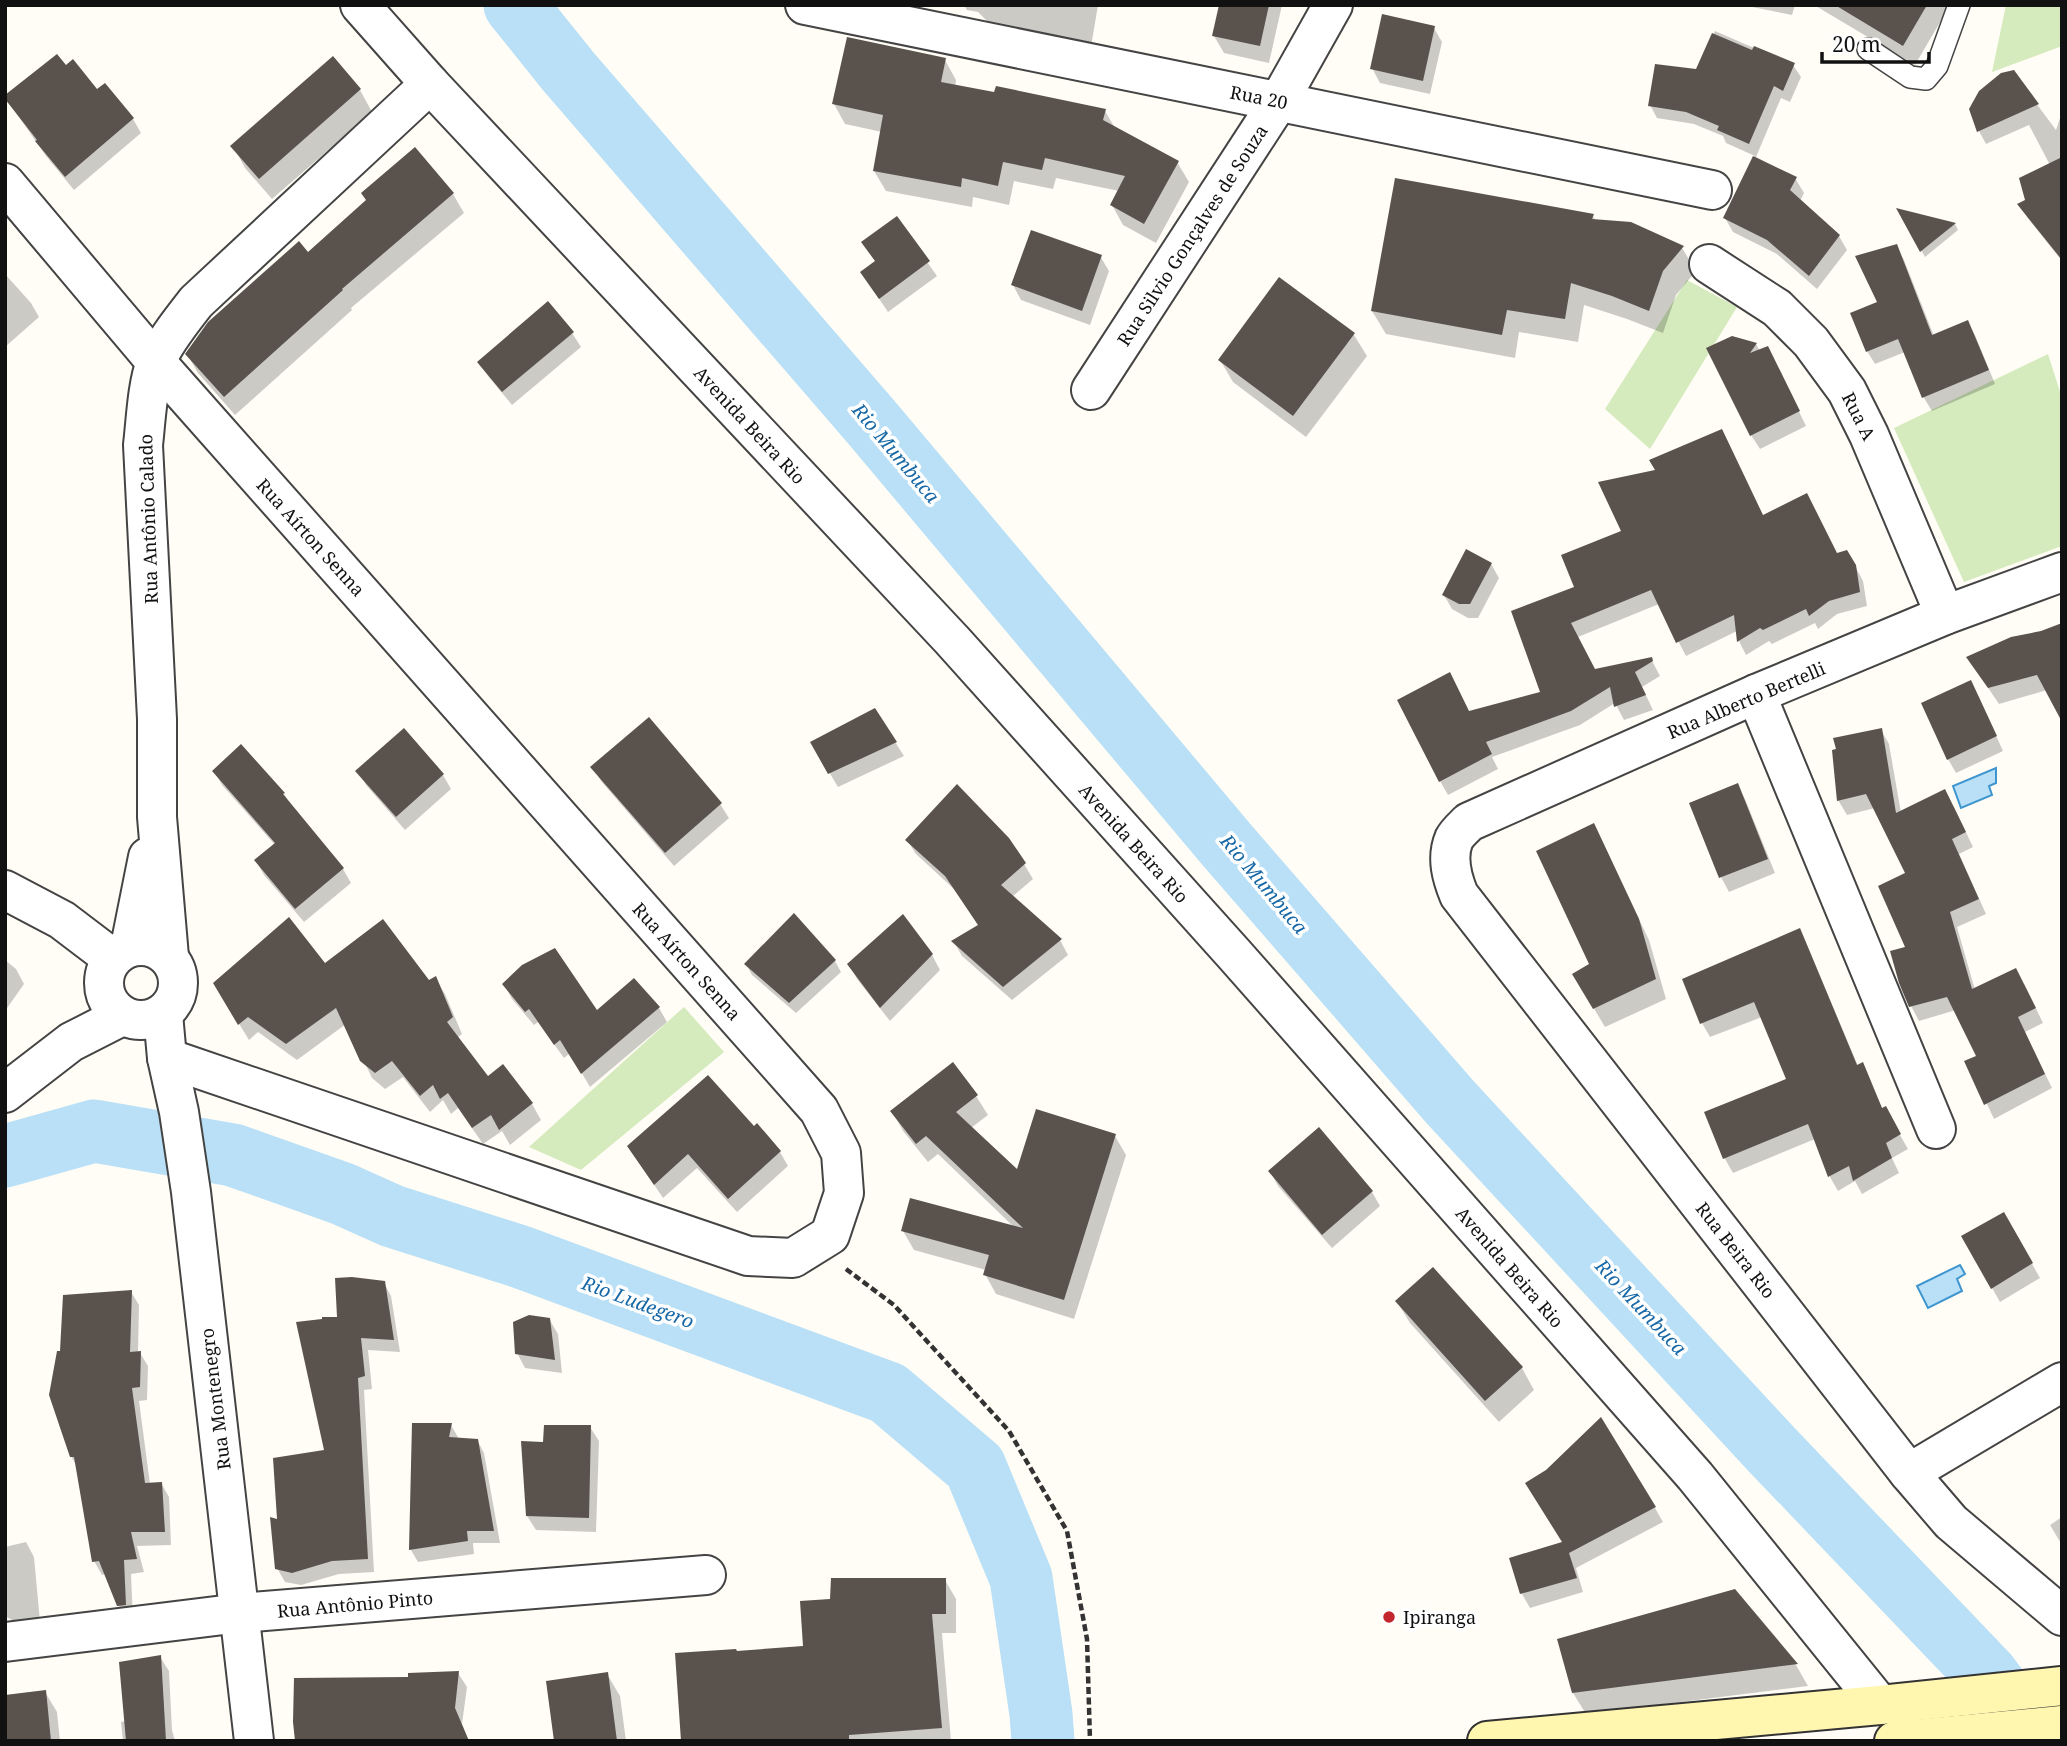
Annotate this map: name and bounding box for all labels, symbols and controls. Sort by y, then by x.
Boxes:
scale bar [1822,21,1929,65]
text: 20 m [1832,30,1881,58]
street label: Rua 20 [1228,80,1290,114]
street label: Rua Silvio Gonçalves de Souza [1111,120,1273,350]
street label: Avenida Beira Rio [689,361,811,489]
street label: Rua A [1837,388,1881,444]
water label: Rio Mumbuca [846,397,945,508]
street label: Rua Antônio Calado [133,434,163,604]
street label: Rua Aírton Senna [252,473,370,601]
street label: Rua Alberto Bertelli [1663,656,1829,744]
street label: Avenida Beira Rio [1074,778,1194,908]
water label: Rio Mumbuca [1214,828,1313,939]
street label: Rua Aírton Senna [628,897,746,1025]
street label: Rua Beira Rio [1691,1197,1781,1303]
street label: Avenida Beira Rio [1451,1201,1569,1333]
water label: Rio Mumbuca [1589,1253,1692,1361]
water label: Rio Ludegero [578,1269,698,1334]
street label: Rua Montenegro [194,1327,236,1471]
street label: Rua Antônio Pinto [276,1585,434,1623]
place label: Ipiranga [1403,1605,1476,1629]
marker: Ipiranga [1381,1609,1397,1625]

